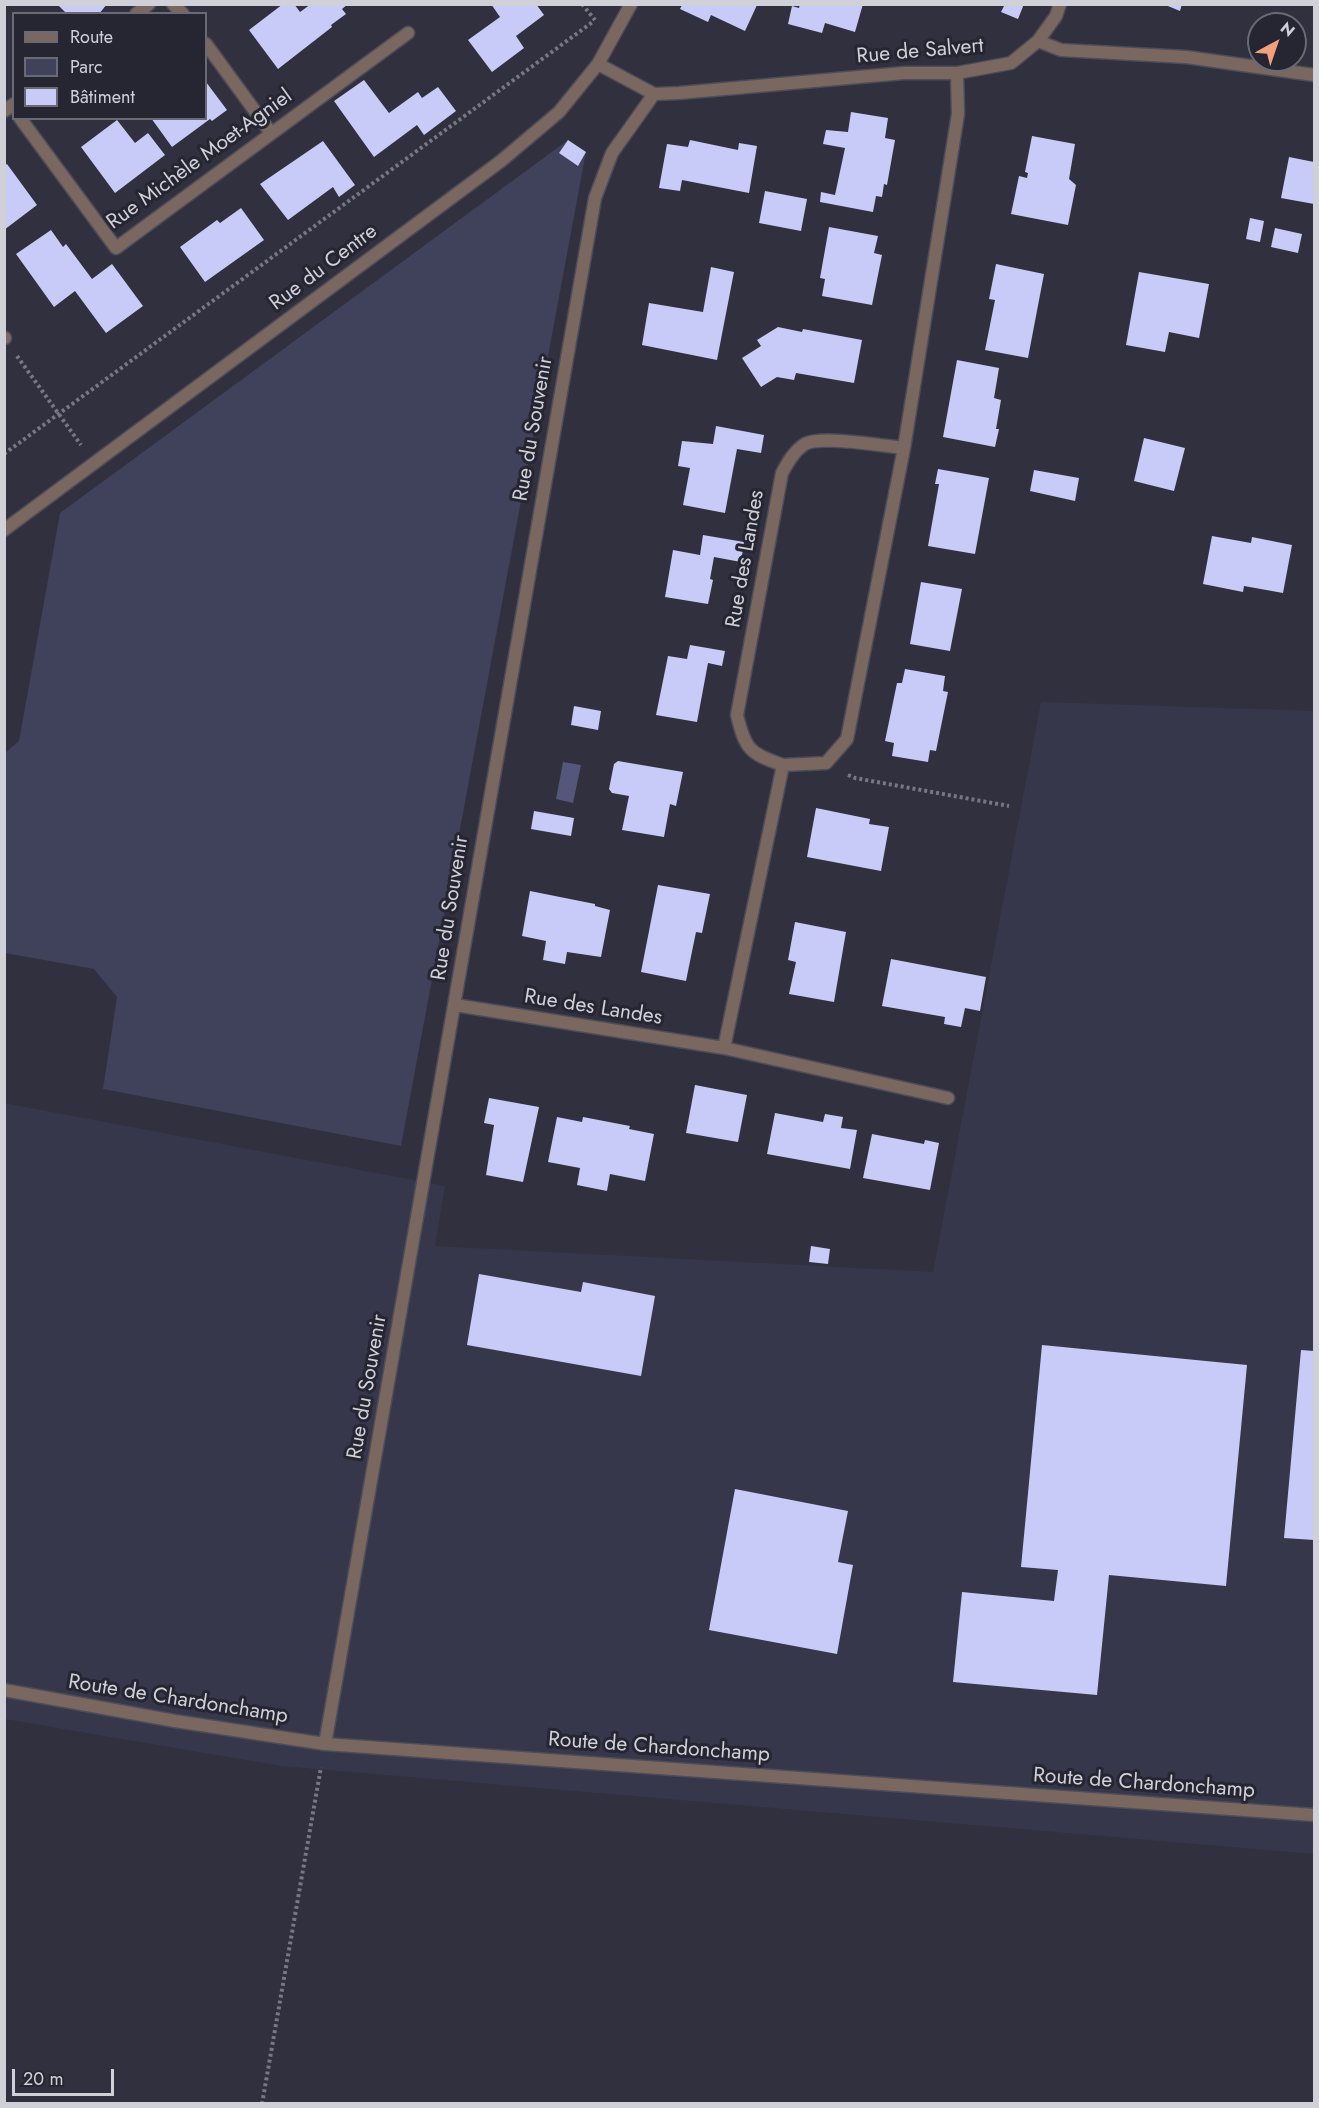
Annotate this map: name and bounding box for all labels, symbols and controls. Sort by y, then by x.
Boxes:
legend [12,12,207,120]
north arrow [1247,12,1307,72]
text: N [1275,16,1300,42]
text: Route [70,24,113,50]
street label: Rue de Salvert [855,34,985,70]
text: Parc [70,54,103,80]
text: Bâtiment [70,84,135,110]
street label: Rue Michèle Moet-Agniel [102,84,298,236]
street label: Rue du Centre [265,219,383,317]
street label: Rue du Souvenir [509,355,559,503]
street label: Rue des Landes [721,488,771,630]
street label: Rue du Souvenir [427,834,475,982]
street label: Rue des Landes [522,985,664,1031]
street label: Rue du Souvenir [343,1313,393,1461]
street label: Route de Chardonchamp [66,1670,290,1730]
street label: Route de Chardonchamp [547,1728,771,1768]
street label: Route de Chardonchamp [1032,1764,1256,1804]
scale bar [15,2057,117,2095]
text: 20 m [23,2066,63,2092]

